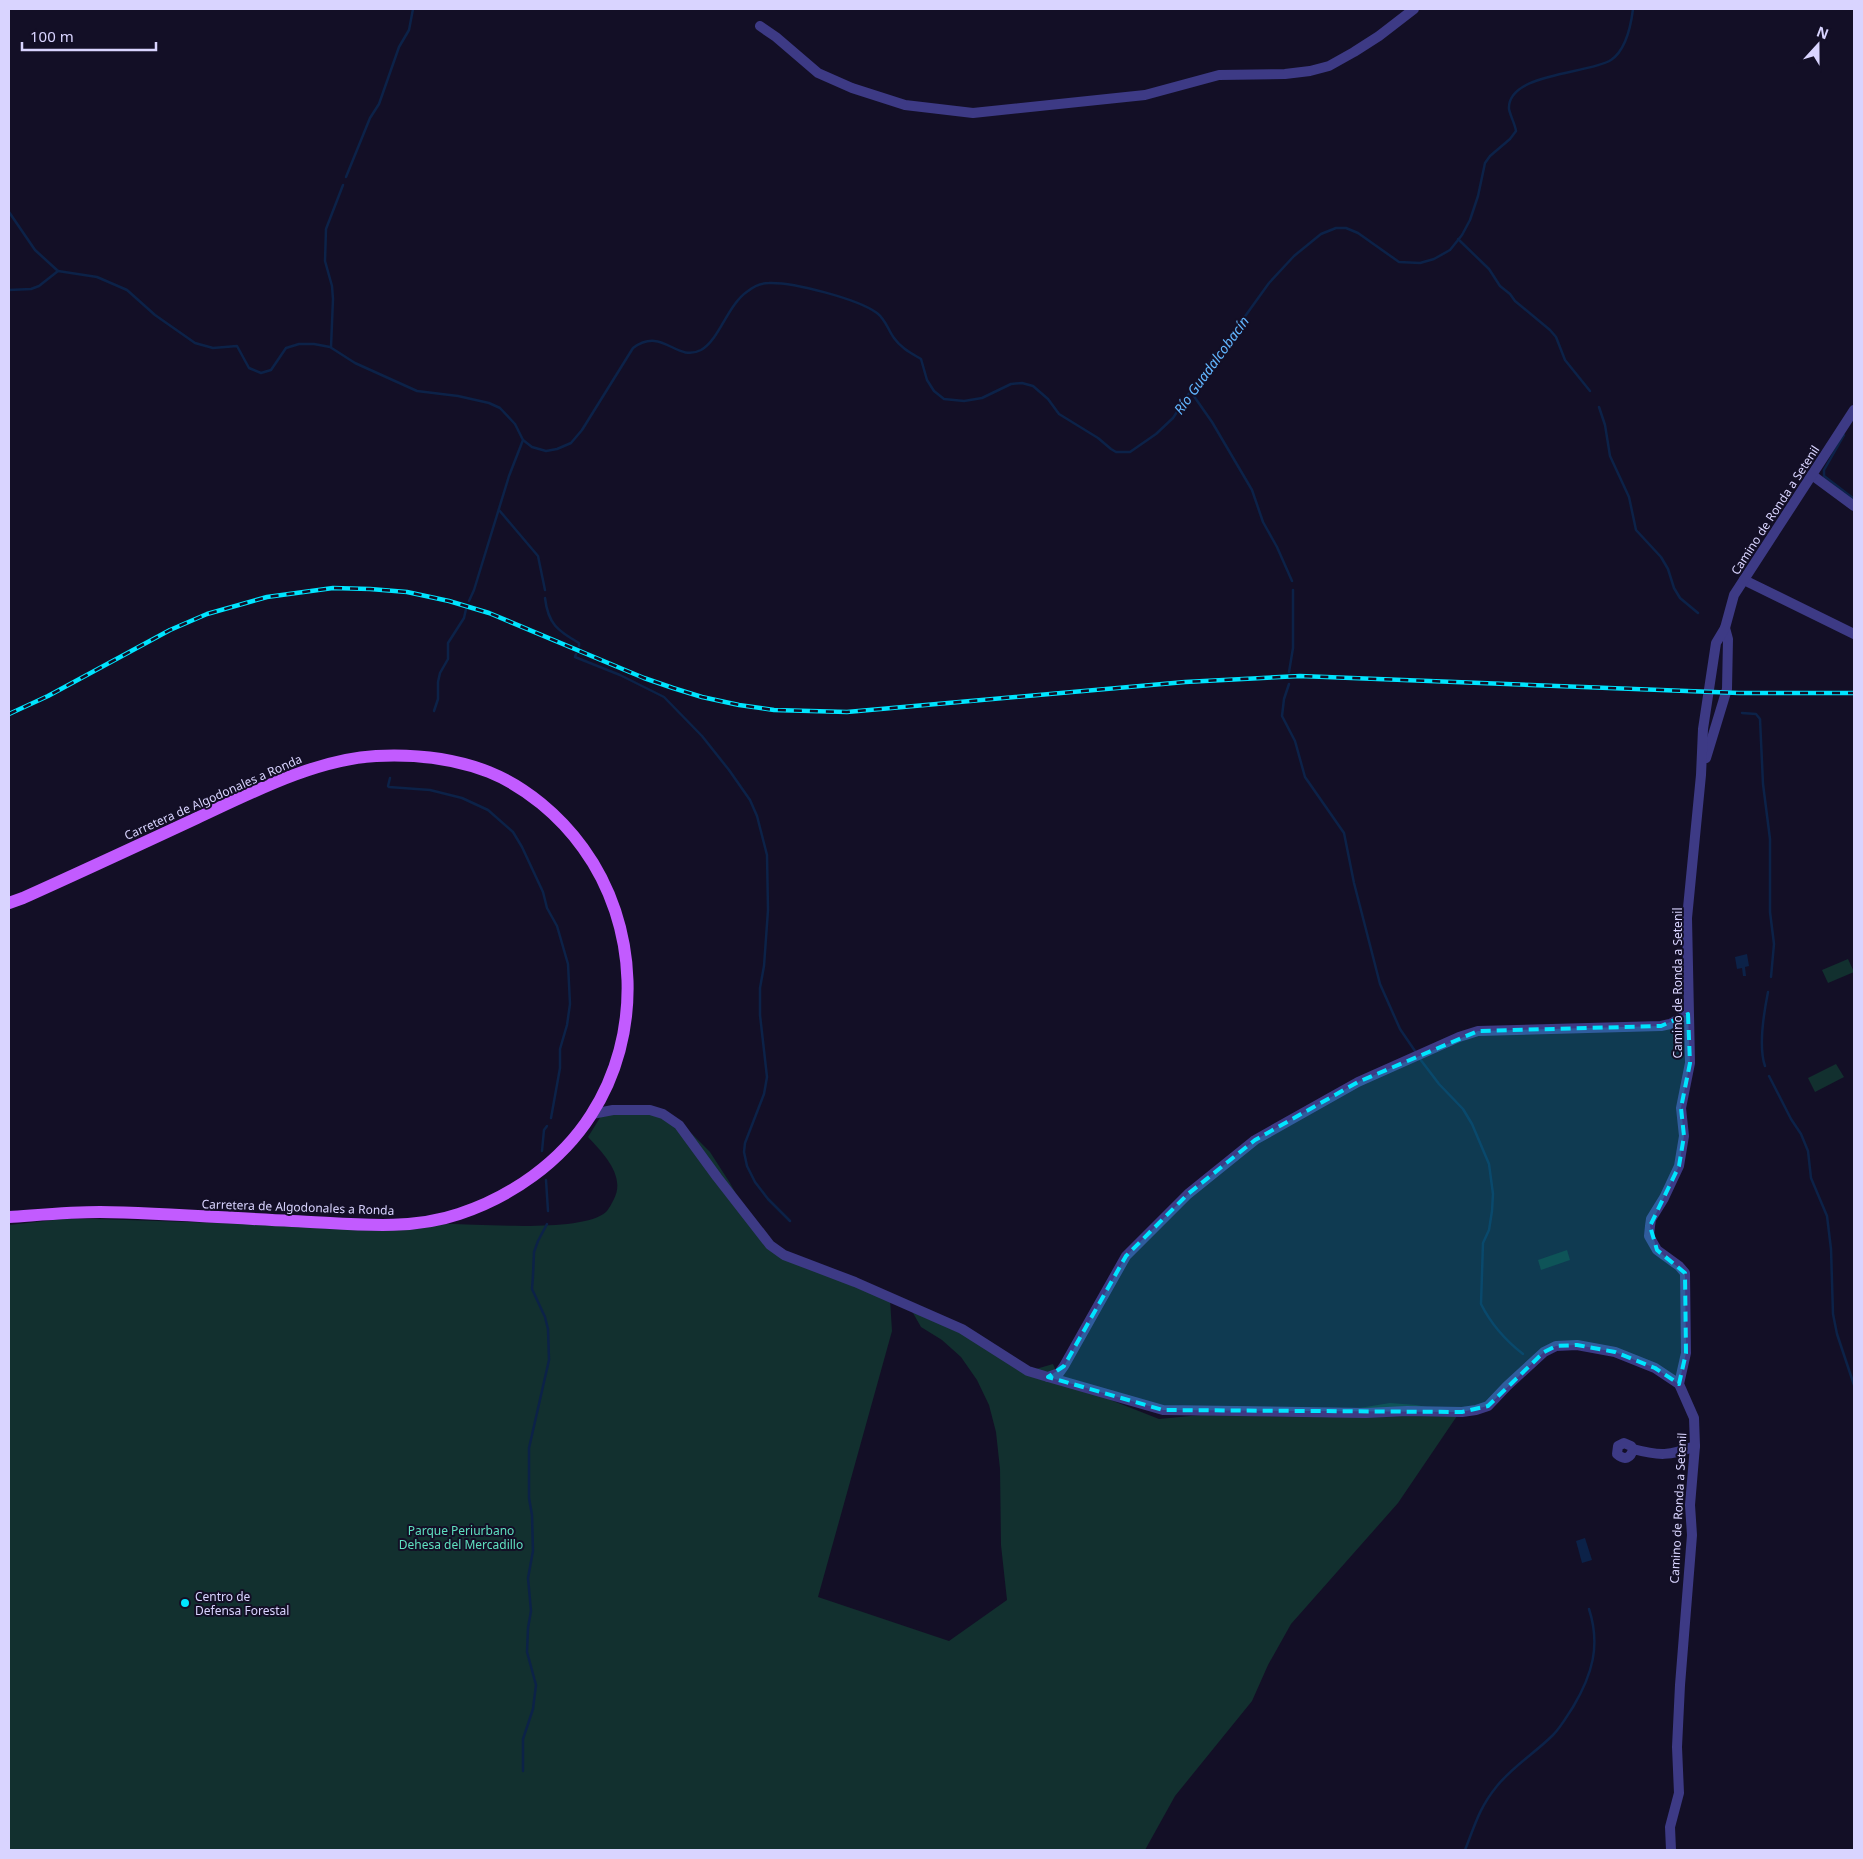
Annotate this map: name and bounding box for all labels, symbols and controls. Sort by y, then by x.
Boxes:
scale bar [22,20,156,52]
north arrow [1793,20,1843,70]
text: N [1814,21,1832,43]
text: 100 m [30,26,74,46]
water label: Río Guadalcobacín [1169,312,1253,418]
street label: Camino de Ronda a Setenil [1727,442,1823,578]
street label: Carretera de Algodonales a Ronda [122,750,304,844]
street label: Camino de Ronda a Setenil [1669,908,1686,1059]
street label: Carretera de Algodonales a Ronda [201,1195,395,1219]
street label: Camino de Ronda a Setenil [1666,1432,1690,1584]
park label: Parque Periurbano Dehesa del Mercadillo [399,1522,523,1553]
place label: Centro de Defensa Forestal [195,1588,289,1619]
marker: Centro de Defensa Forestal [179,1597,191,1609]

